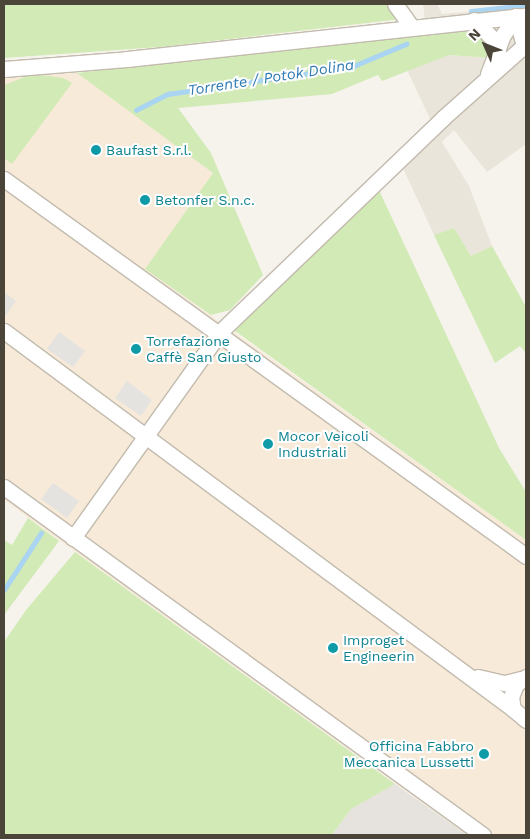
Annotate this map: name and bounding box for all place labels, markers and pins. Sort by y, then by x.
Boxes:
place label: Baufast S.r.l. [106,142,191,158]
marker: Baufast S.r.l. [90,144,102,156]
place label: Betonfer S.n.c. [155,192,255,208]
marker: Betonfer S.n.c. [139,194,151,206]
place label: Torrefazione Caffè San Giusto [146,333,261,366]
marker: Torrefazione Caffè San Giusto [130,343,142,355]
place label: Mocor Veicoli Industriali [278,428,369,461]
marker: Mocor Veicoli Industriali [262,438,274,450]
place label: Improget Engineerin [343,632,415,664]
marker: Improget Engineerin [327,642,339,654]
place label: Officina Fabbro Meccanica Lussetti [344,738,474,770]
marker: Officina Fabbro Meccanica Lussetti [478,748,490,760]

